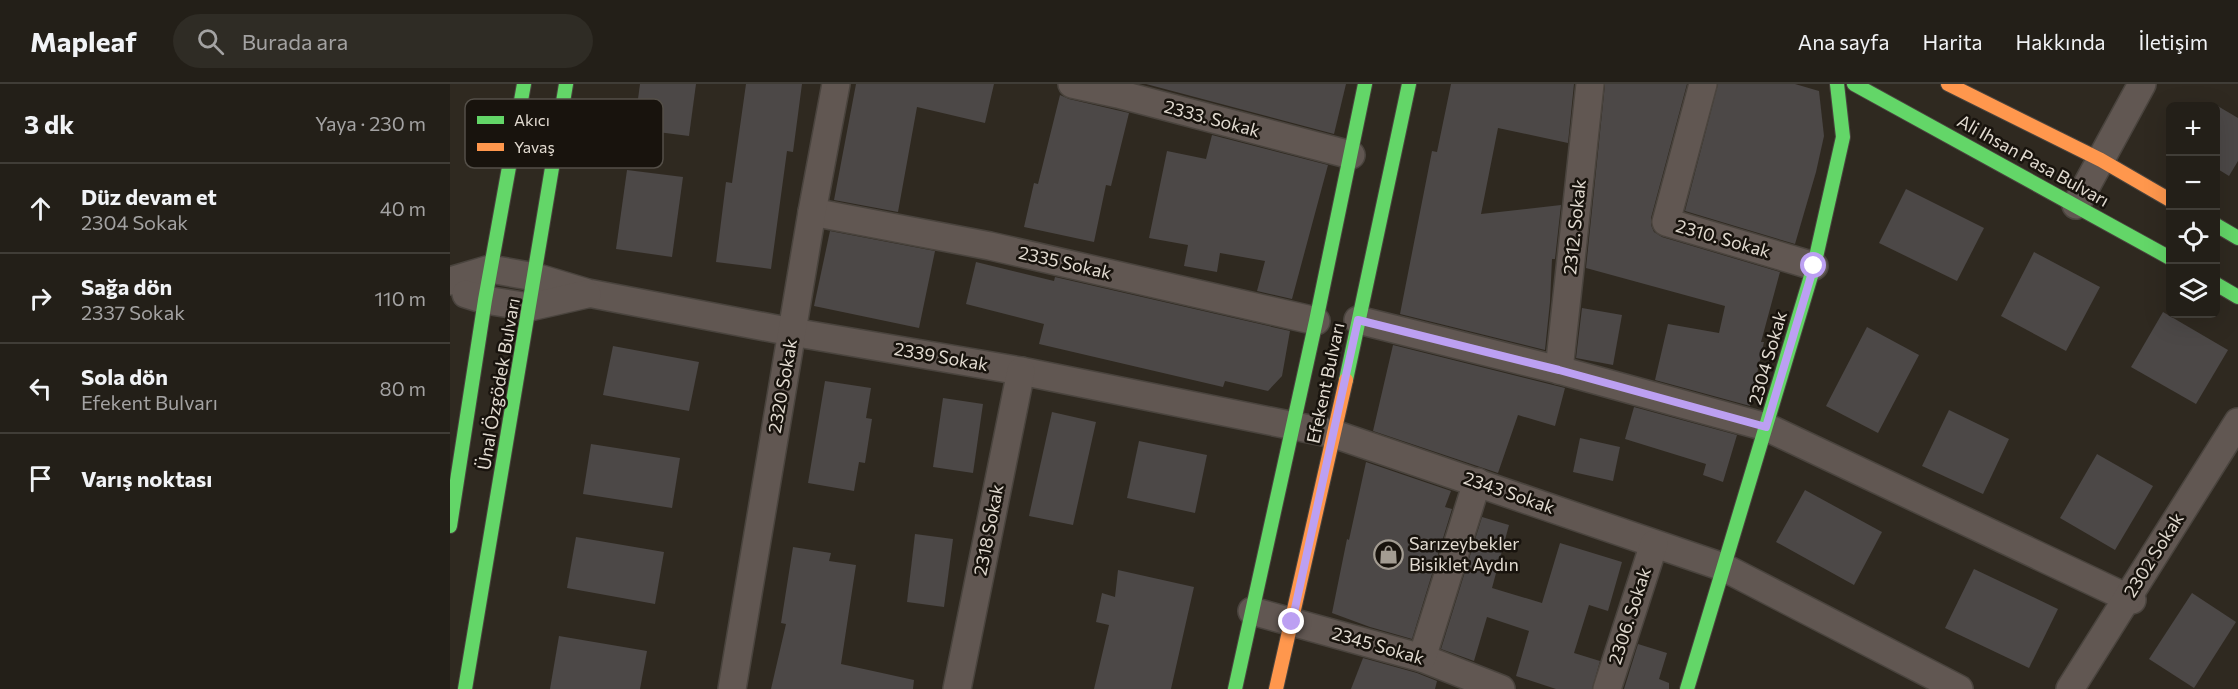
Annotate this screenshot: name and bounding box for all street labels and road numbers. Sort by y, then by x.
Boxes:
street label: 2333. Sokak [1162,95,1263,141]
street label: Ali Ihsan Pasa Bulvarı [1954,109,2113,211]
street label: 2312. Sokak [1558,178,1590,276]
street label: 2310. Sokak [1673,214,1773,262]
street label: 2335 Sokak [1017,241,1114,283]
street label: Ünal Özgödek Bulvarı [472,296,524,472]
street label: 2304 Sokak [1743,308,1791,407]
street label: Efekent Bulvarı [1301,320,1349,445]
street label: 2320 Sokak [763,337,801,435]
street label: 2339 Sokak [892,337,990,375]
street label: 2343 Sokak [1461,466,1558,518]
street label: 2318 Sokak [968,482,1008,577]
street label: 2302 Sokak [2118,508,2188,601]
street label: 2306. Sokak [1603,564,1655,667]
street label: 2345 Sokak [1330,621,1427,669]

